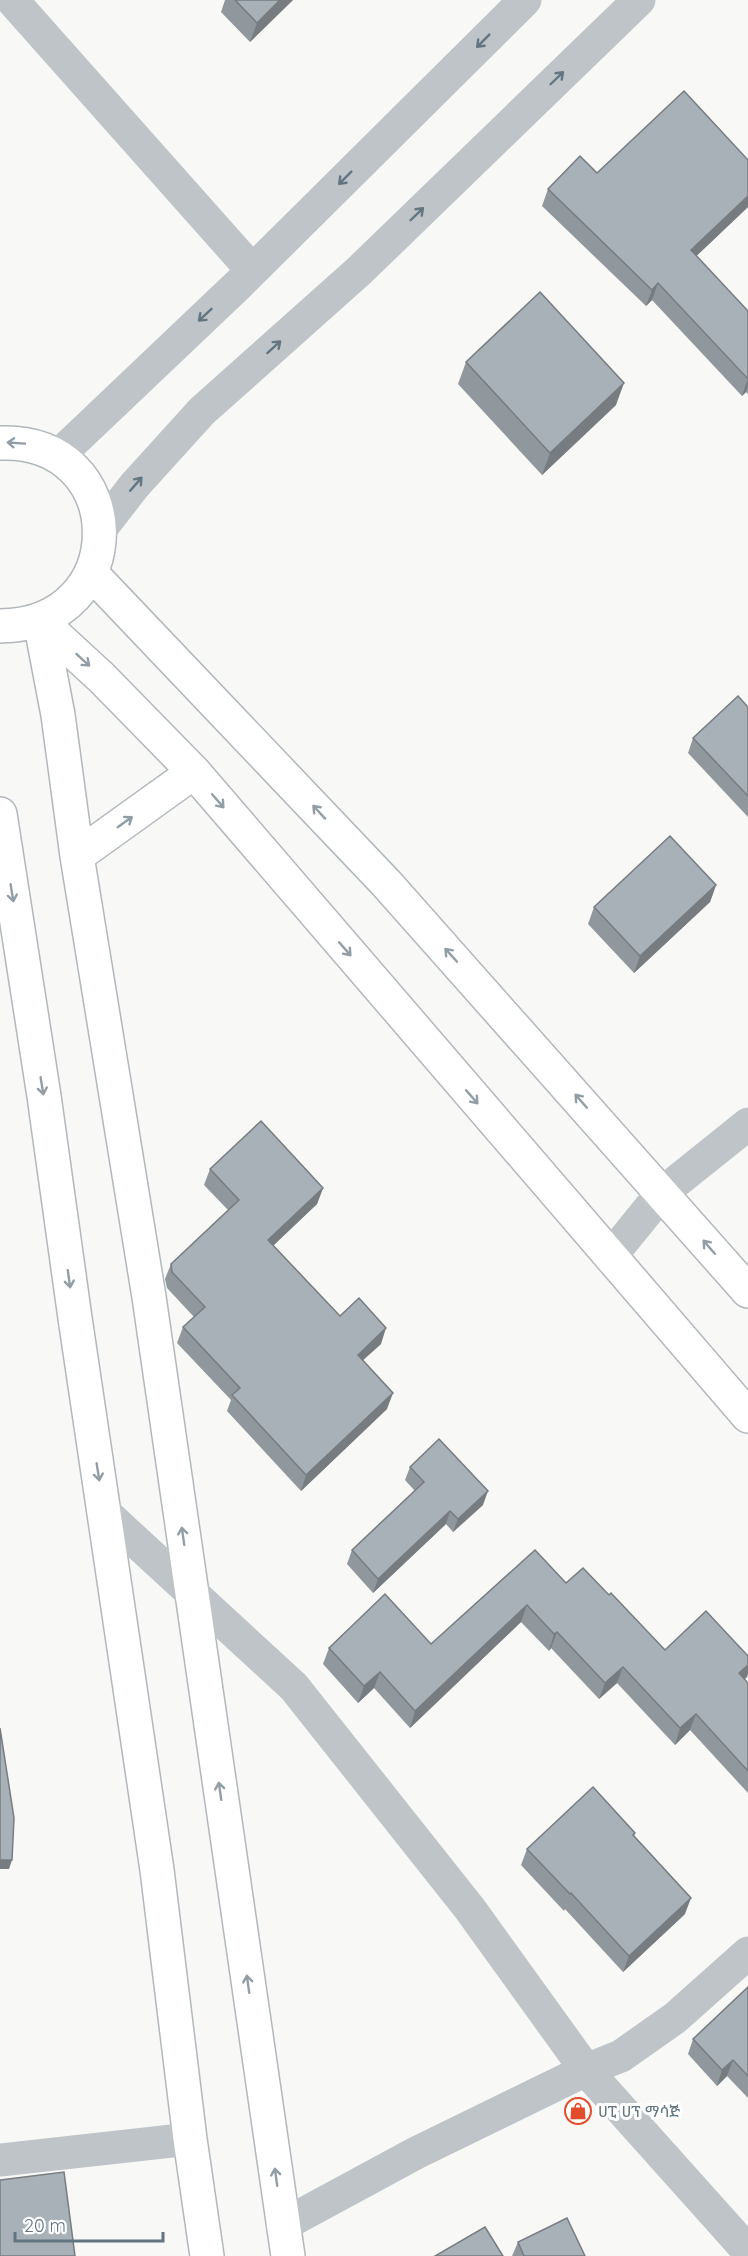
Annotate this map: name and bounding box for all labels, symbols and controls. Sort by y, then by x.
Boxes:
one-way arrow [476,34,491,49]
one-way arrow [549,70,564,85]
one-way arrow [337,171,352,186]
one-way arrow [410,207,425,221]
one-way arrow [198,308,213,322]
one-way arrow [266,340,281,354]
one-way arrow [6,437,26,448]
one-way arrow [129,477,143,492]
one-way arrow [75,653,90,667]
one-way arrow [211,793,225,808]
one-way arrow [312,804,326,819]
one-way arrow [116,816,132,828]
one-way arrow [7,883,18,902]
one-way arrow [338,941,352,956]
one-way arrow [444,948,458,963]
one-way arrow [37,1075,48,1095]
one-way arrow [465,1089,479,1104]
one-way arrow [574,1094,588,1109]
one-way arrow [702,1240,716,1255]
one-way arrow [64,1268,75,1288]
one-way arrow [93,1461,104,1481]
one-way arrow [177,1527,188,1547]
one-way arrow [214,1782,225,1802]
one-way arrow [243,1975,254,1995]
shop icon: ሀፒ ሀፕ ማሳጅ [563,2096,593,2126]
place label: ሀፒ ሀፕ ማሳጅ [598,2101,680,2121]
one-way arrow [271,2168,282,2188]
scale bar [15,2205,164,2243]
text: 20 m [24,2214,66,2237]

